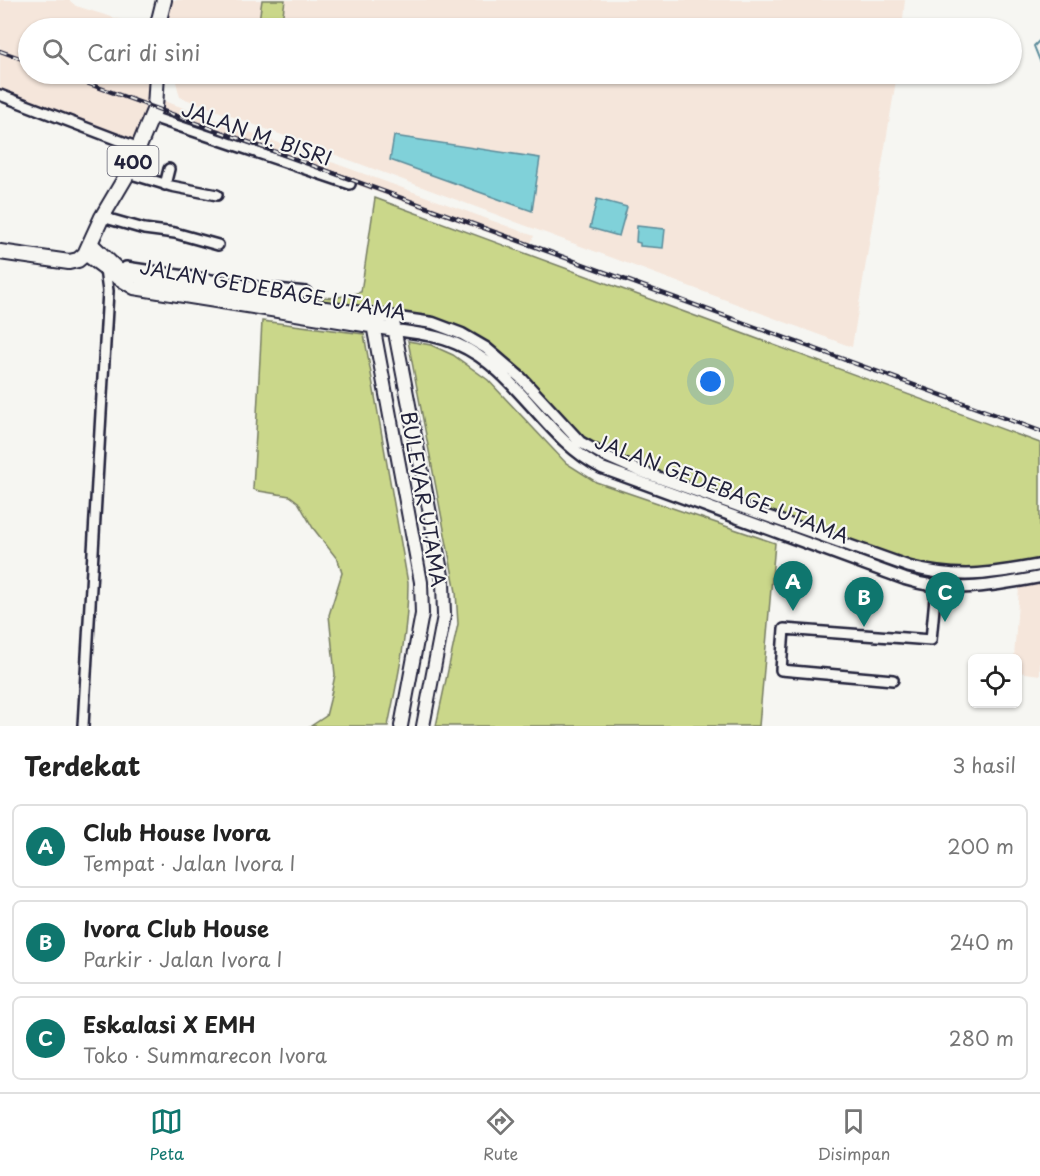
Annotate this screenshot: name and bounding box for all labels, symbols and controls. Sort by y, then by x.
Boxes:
search box [18,18,1022,84]
icon: search [39,35,72,68]
text: Cari di sini [87,35,200,68]
street label: JALAN M. BISRI [178,93,336,173]
road number: 400 [108,146,158,176]
street label: JALAN GEDEBAGE UTAMA [137,251,409,327]
your location [696,367,725,396]
street label: BULEVAR UTAMA [394,409,454,589]
street label: JALAN GEDEBAGE UTAMA [591,426,853,550]
pin: A [774,562,812,611]
pin: C [926,572,964,622]
pin: B [844,578,884,627]
map controls [968,654,1022,708]
button: locate [968,654,1022,708]
text: Terdekat [24,746,141,785]
text: 3 hasil [952,750,1016,780]
text: Club House Ivora [83,815,271,848]
text: A [38,831,53,861]
text: 200 m [947,831,1014,861]
text: Tempat · Jalan Ivora I [83,848,296,878]
text: Ivora Club House [83,911,269,944]
text: B [39,927,52,957]
text: 240 m [949,927,1014,957]
text: Parkir · Jalan Ivora I [83,944,283,974]
text: Eskalasi X EMH [83,1007,255,1040]
text: C [38,1023,53,1053]
text: 280 m [949,1023,1014,1053]
text: Toko · Summarecon Ivora [83,1040,327,1070]
tab: Peta [150,1105,184,1165]
tab: Rute [483,1105,518,1165]
tab: Disimpan [817,1105,890,1165]

